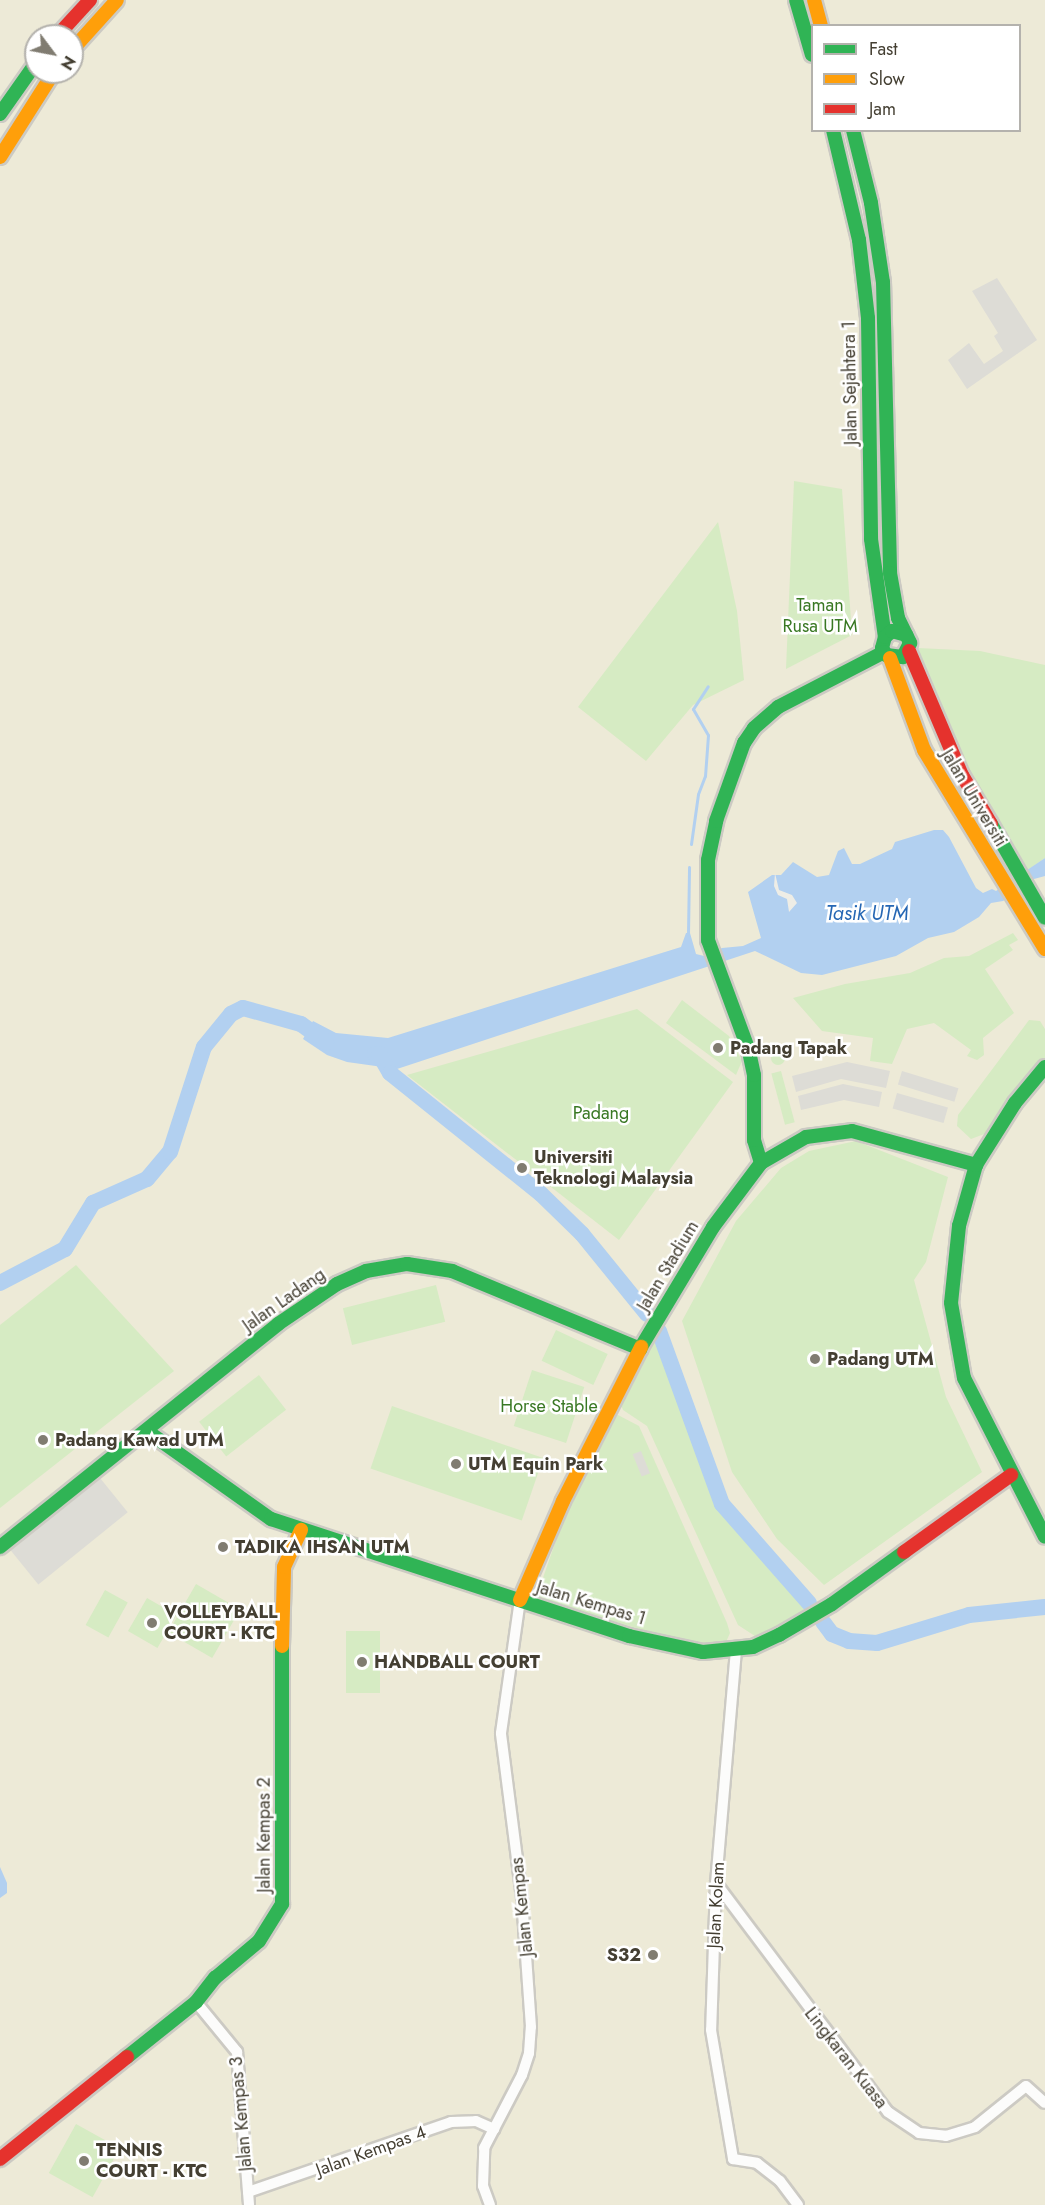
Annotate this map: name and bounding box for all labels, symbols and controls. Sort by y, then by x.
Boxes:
north arrow [24,24,84,84]
legend [811,24,1021,132]
text: Fast [869,36,898,62]
text: N [55,51,81,74]
text: Slow [869,66,905,92]
text: Jam [869,96,896,122]
street label: Jalan Sejahtera 1 [838,321,862,445]
park label: Taman Rusa UTM [782,595,858,638]
street label: Jalan Universiti [936,745,1012,851]
water label: Tasik UTM [826,901,908,925]
place label: Padang Tapak [730,1037,847,1059]
marker: Padang Tapak [711,1041,725,1055]
park label: Padang [573,1102,629,1124]
place label: Universiti Teknologi Malaysia [534,1147,693,1190]
marker: Universiti Teknologi Malaysia [515,1161,529,1175]
street label: Jalan Stadium [633,1217,703,1315]
street label: Jalan Ladang [238,1264,330,1336]
place label: Padang UTM [827,1348,934,1370]
marker: Padang UTM [808,1352,822,1366]
park label: Horse Stable [500,1395,598,1417]
place label: Padang Kawad UTM [55,1429,224,1451]
marker: Padang Kawad UTM [36,1433,50,1447]
place label: UTM Equin Park [468,1453,603,1475]
marker: UTM Equin Park [449,1457,463,1471]
place label: TADIKA IHSAN UTM [235,1536,410,1558]
marker: TADIKA IHSAN UTM [216,1540,230,1554]
street label: Jalan Kempas 1 [534,1576,648,1630]
place label: VOLLEYBALL COURT - KTC [164,1602,277,1644]
marker: VOLLEYBALL COURT - KTC [145,1616,159,1630]
place label: HANDBALL COURT [374,1651,540,1673]
marker: HANDBALL COURT [355,1655,369,1669]
street label: Jalan Kempas 2 [253,1777,275,1893]
street label: Jalan Kempas [506,1856,538,1958]
street label: Jalan Kolam [703,1861,729,1949]
place label: S32 [607,1944,641,1966]
marker: S32 [646,1948,660,1962]
street label: Lingkaran Kuasa [800,2003,892,2113]
street label: Jalan Kempas 3 [225,2056,257,2172]
street label: Jalan Kempas 4 [313,2121,429,2181]
place label: TENNIS COURT - KTC [96,2140,207,2182]
marker: TENNIS COURT - KTC [77,2154,91,2168]

